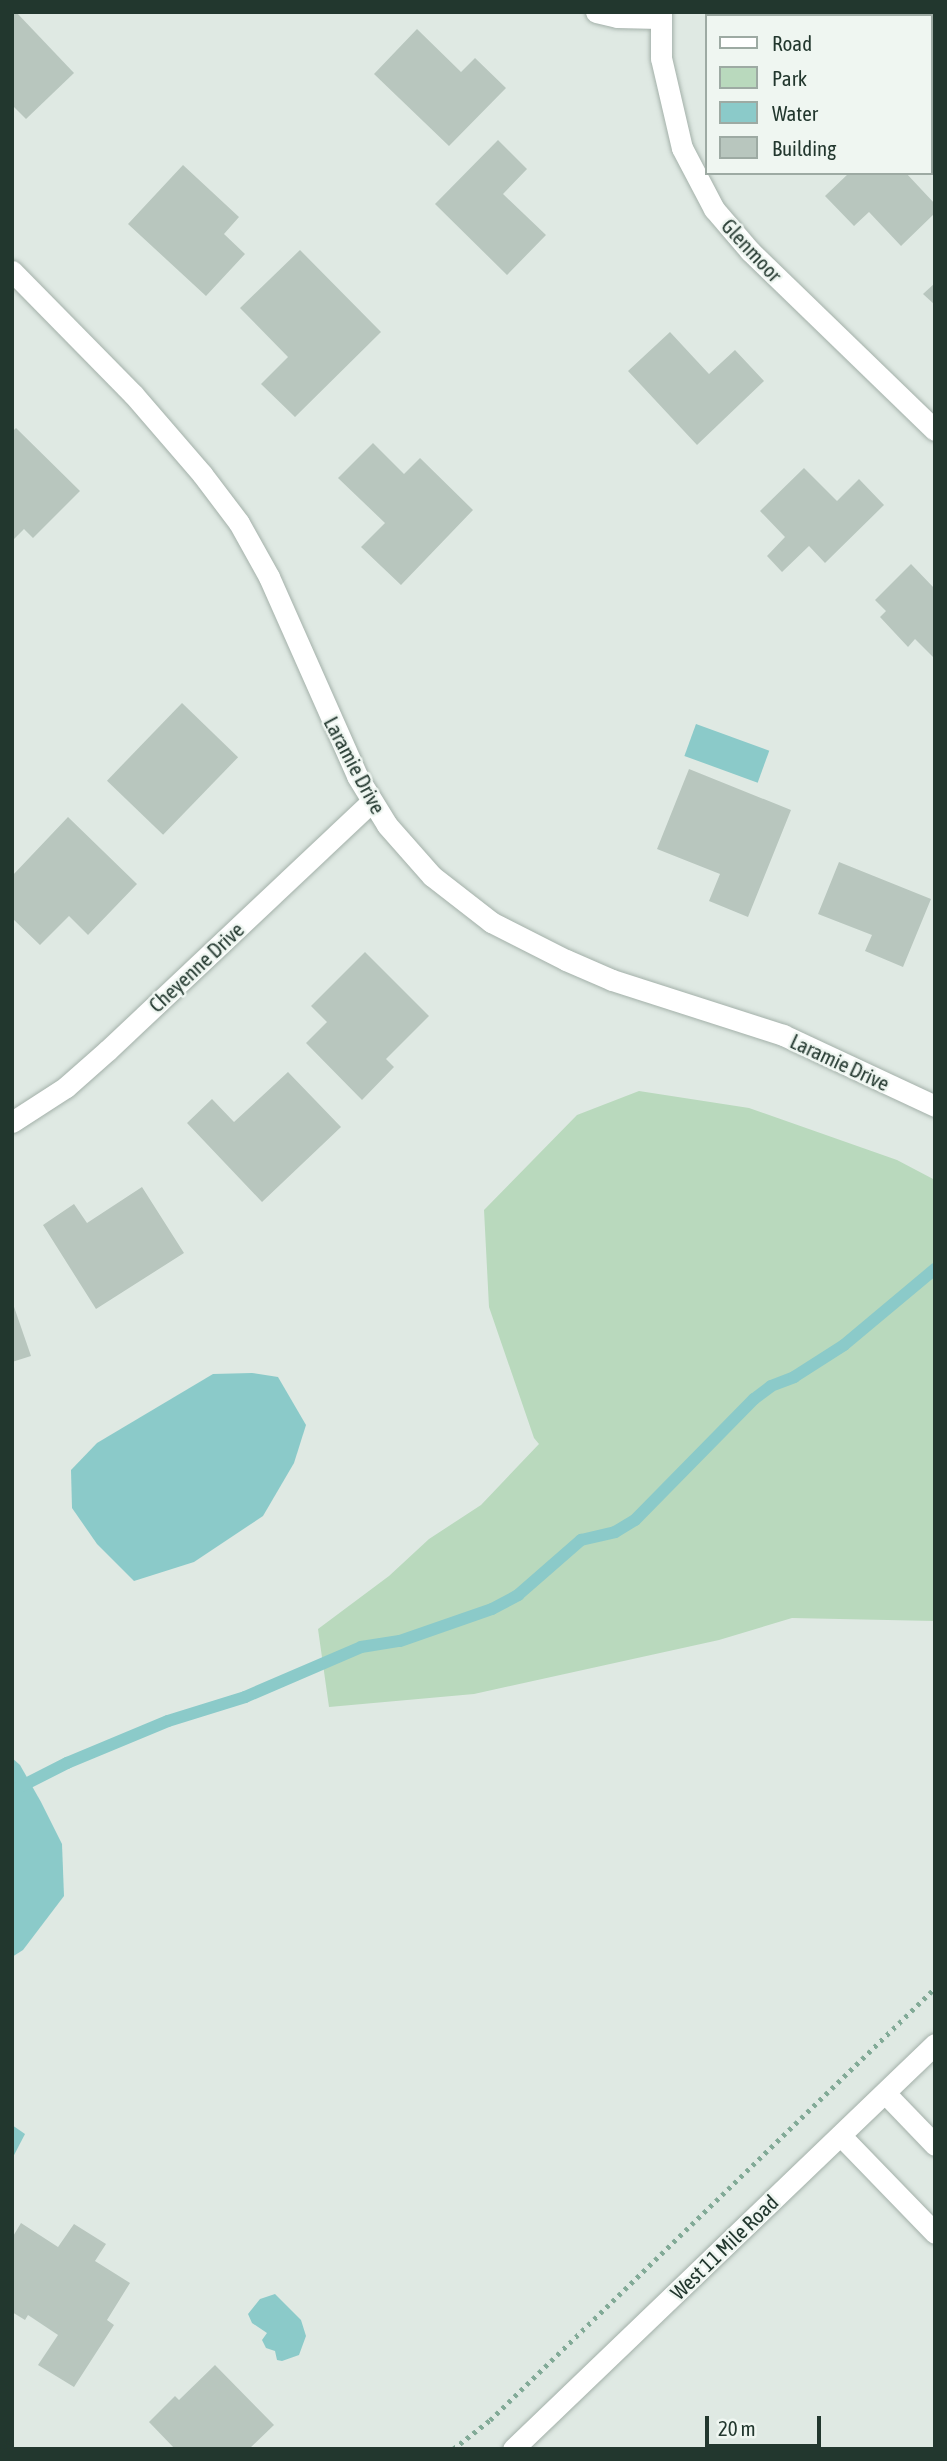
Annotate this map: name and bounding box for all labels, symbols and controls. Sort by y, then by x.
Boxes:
legend [706,14,933,175]
text: Road [772,31,812,55]
text: Park [772,66,807,90]
text: Water [772,101,818,125]
text: Building [772,136,836,160]
street label: Glenmoor [716,213,788,287]
street label: Laramie Drive [319,712,391,818]
street label: Cheyenne Drive [143,917,249,1017]
street label: Laramie Drive [786,1028,894,1096]
street label: West 11 Mile Road [665,2189,783,2305]
scale bar [709,2402,824,2446]
text: 20 m [718,2416,756,2440]

